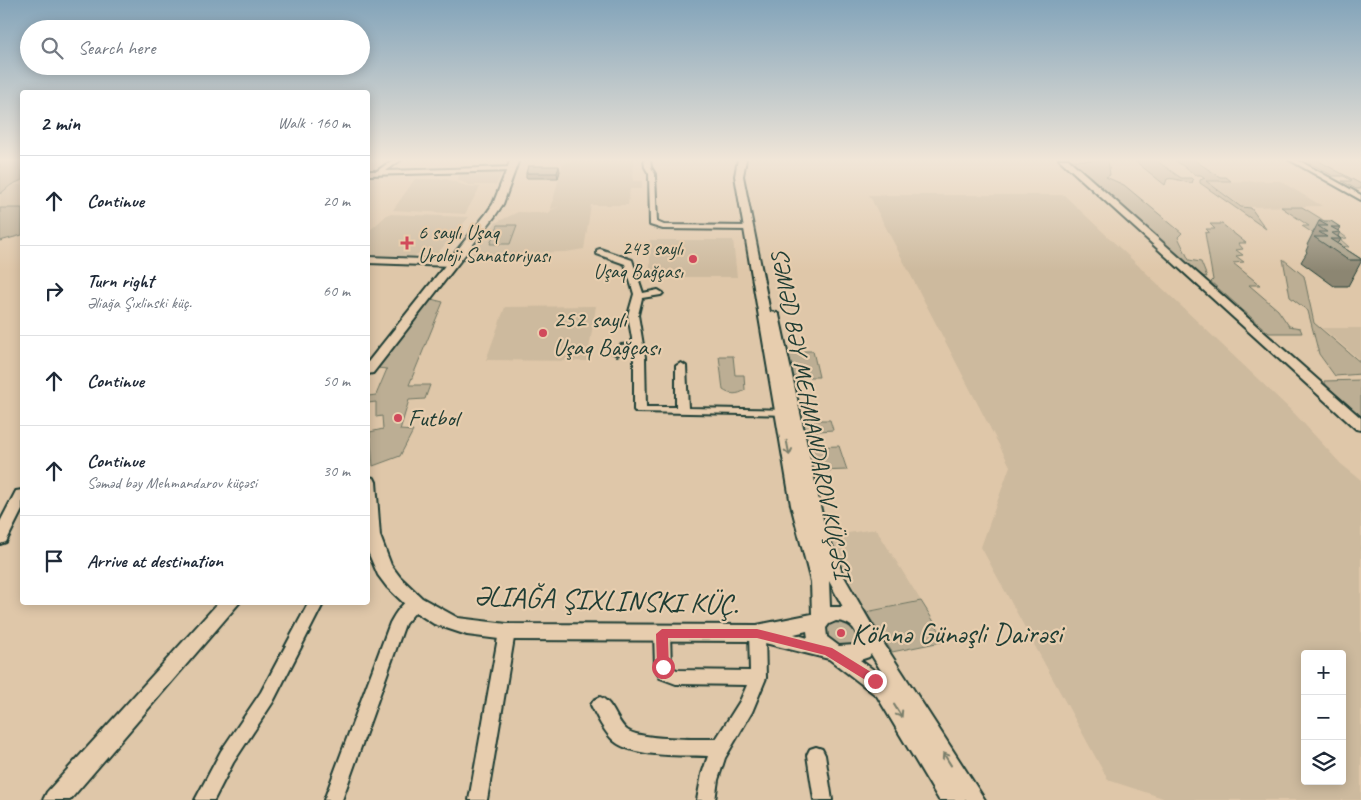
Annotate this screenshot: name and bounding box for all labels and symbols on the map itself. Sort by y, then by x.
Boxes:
place label: 6 saylı Uşaq Uroloji Sanatoriyası [418,220,552,268]
marker: 6 saylı Uşaq Uroloji Sanatoriyası [400,236,414,250]
place label: 243 saylı Uşaq Bağçası [594,236,684,284]
street label: SƏMƏD BƏY MEHMANDAROV KÜÇƏSI [764,245,859,586]
marker: 243 saylı Uşaq Bağçası [687,253,699,265]
place label: 252 saylı Uşaq Bağçası [553,304,662,362]
marker: 252 saylı Uşaq Bağçası [537,327,549,339]
place label: Futbol [408,403,462,433]
marker: Futbol [392,412,404,424]
one-way arrow [784,439,794,455]
street label: ƏLIAĞA ŞIXLINSKI KÜÇ. [473,577,739,623]
place label: Köhnə Günəşli Dairəsi [851,615,1066,652]
marker: Köhnə Günəşli Dairəsi [835,627,847,639]
route start [652,656,675,679]
route end [864,670,887,693]
one-way arrow [893,703,903,717]
one-way arrow [942,752,952,766]

